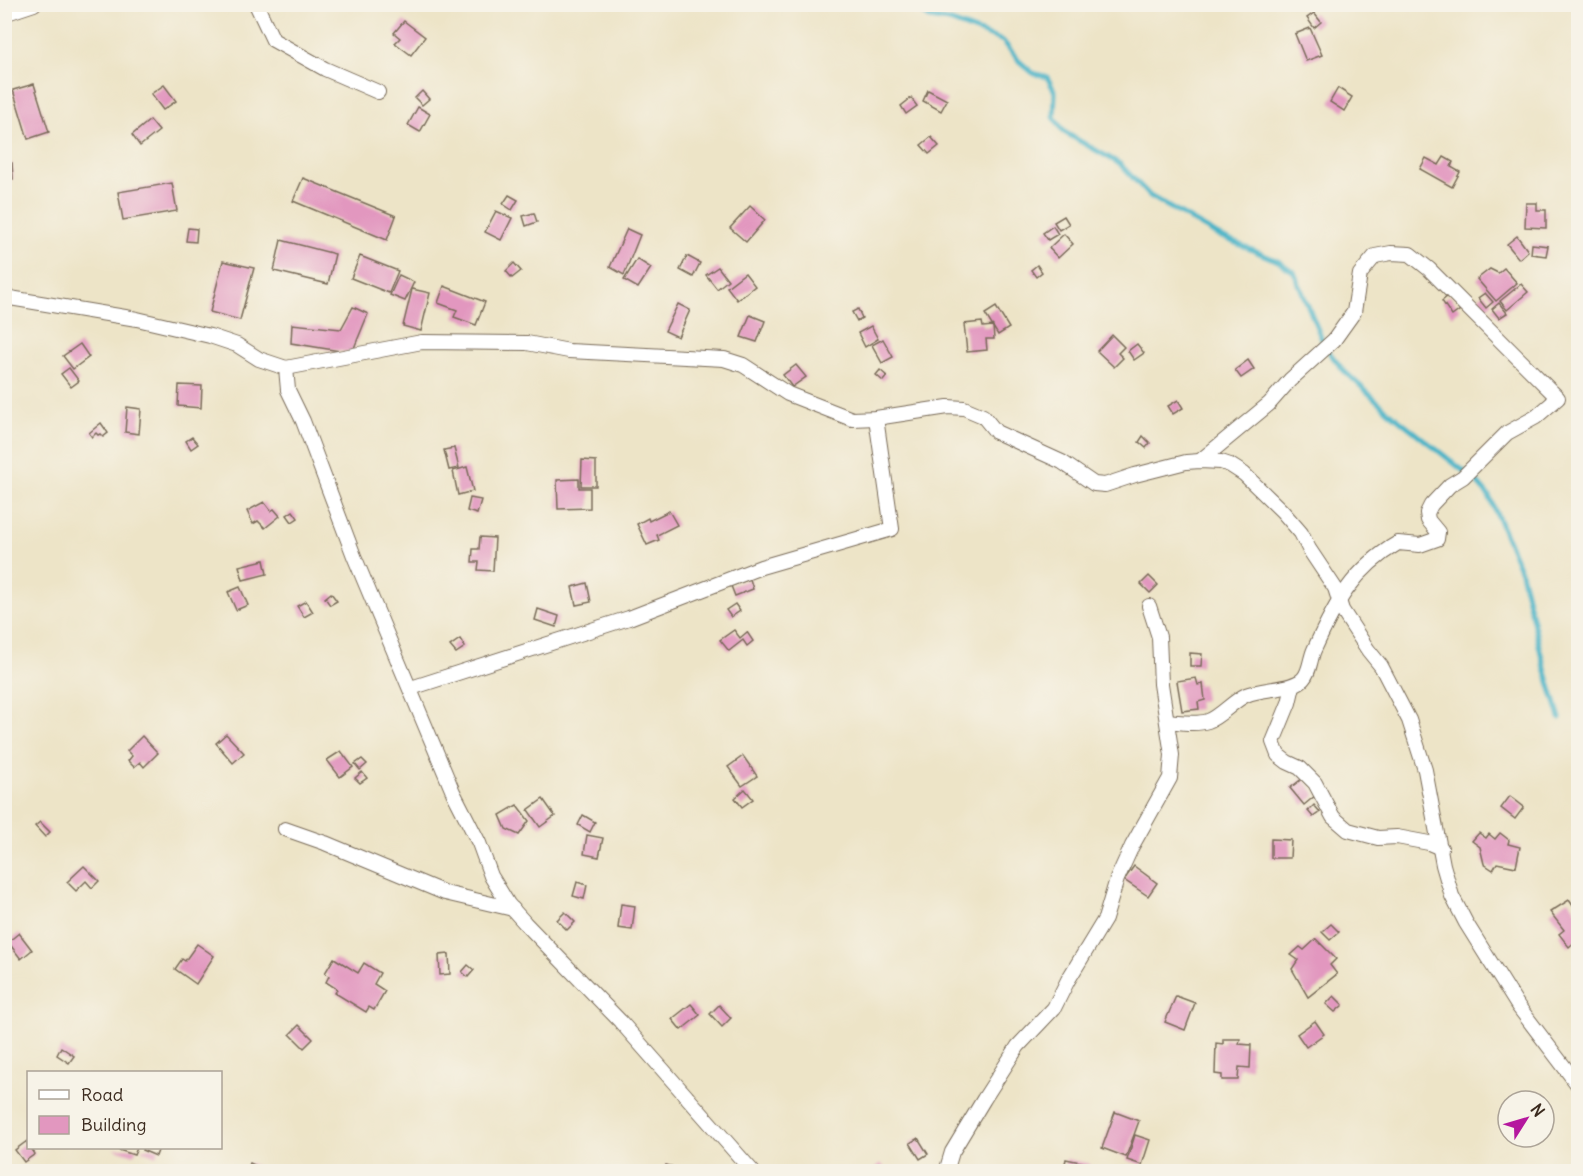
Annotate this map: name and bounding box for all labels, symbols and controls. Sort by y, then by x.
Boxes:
legend [27,1071,222,1149]
text: Road [81,1083,124,1106]
north arrow [1496,1089,1556,1149]
text: N [1527,1100,1549,1120]
text: Building [81,1113,146,1136]

